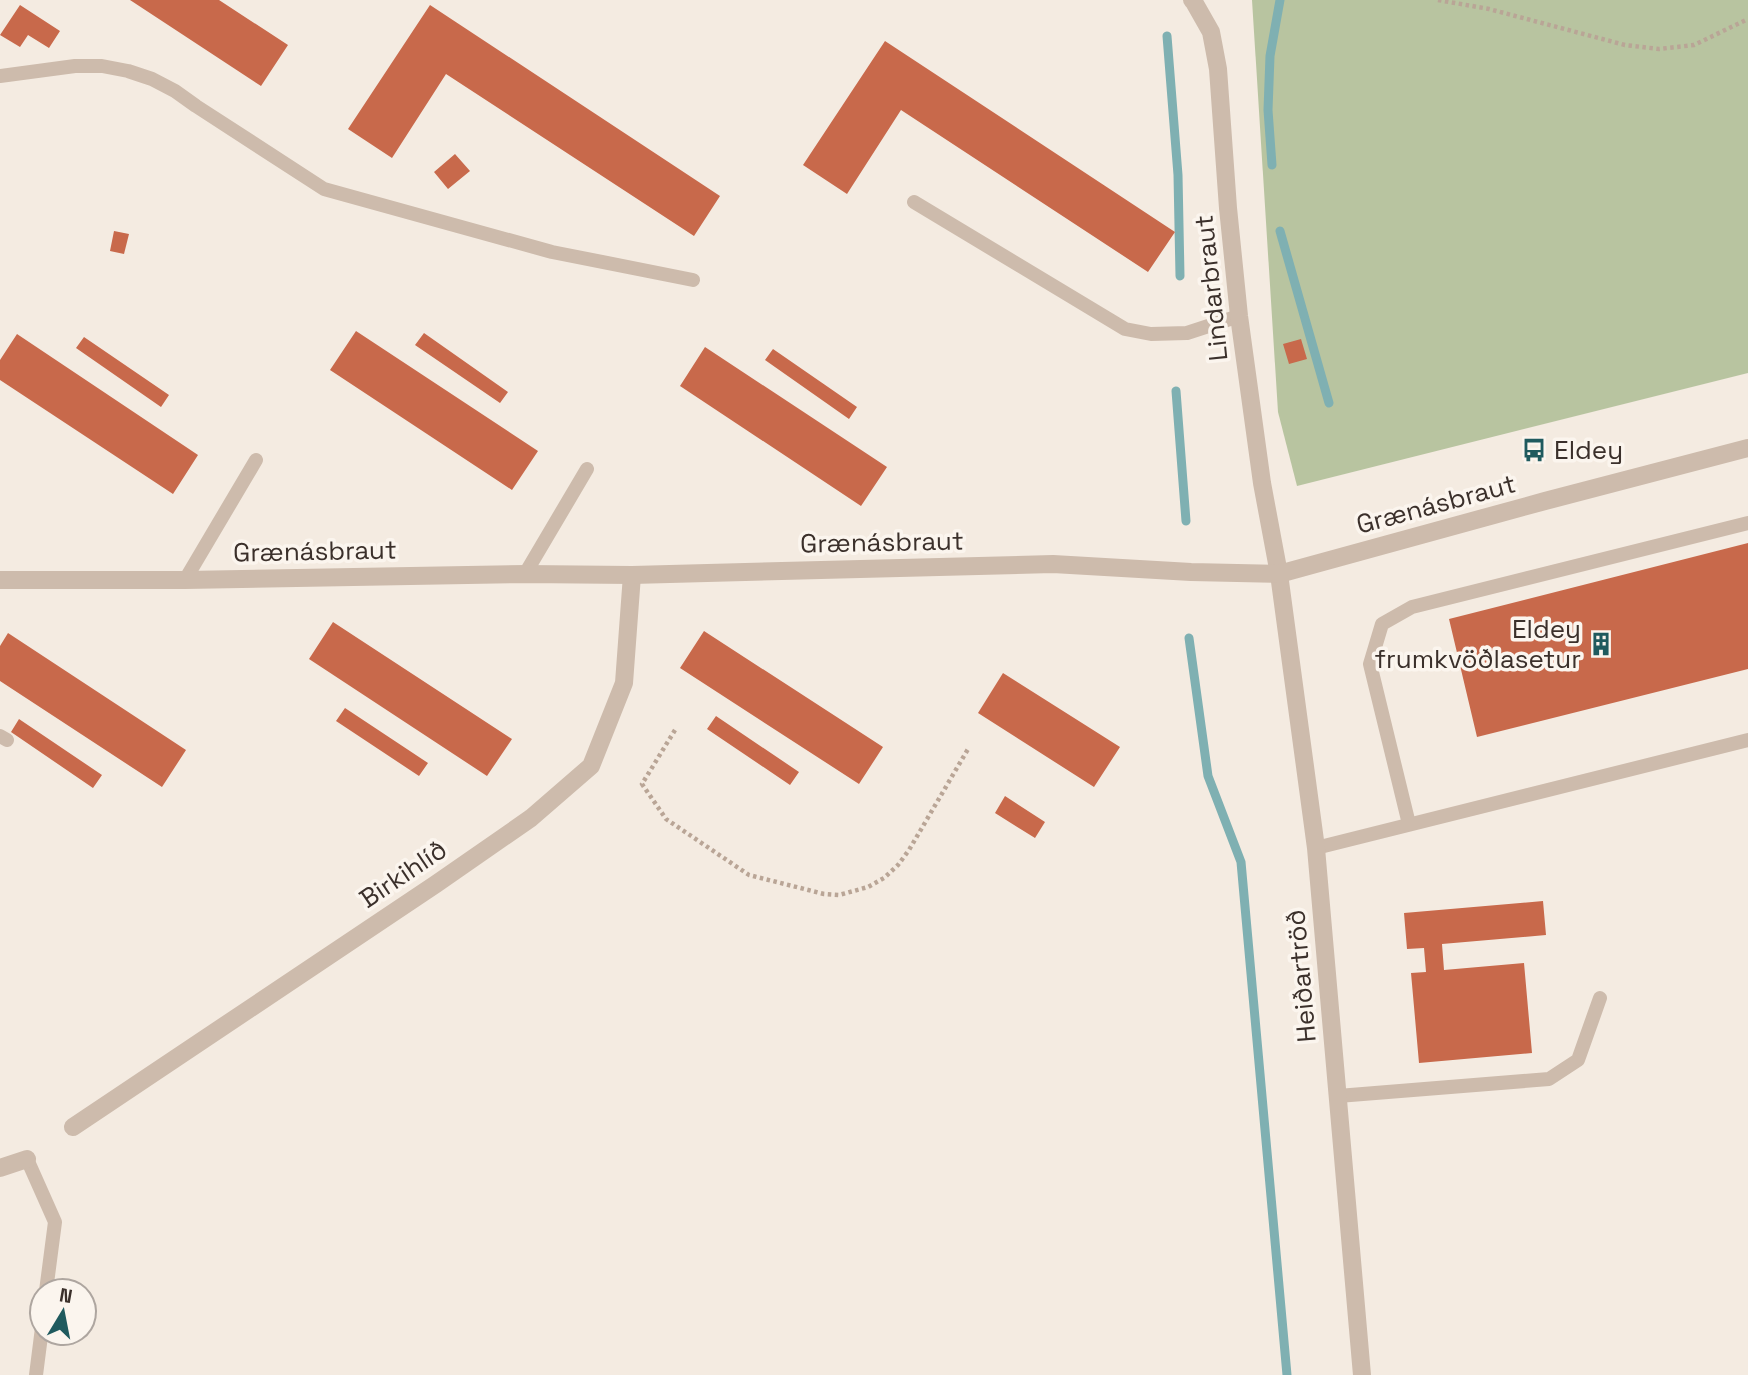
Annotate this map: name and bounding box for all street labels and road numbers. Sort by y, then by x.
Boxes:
street label: Lindarbraut [1186,213,1236,363]
street label: Grænásbraut [1353,466,1519,542]
street label: Grænásbraut [800,524,964,560]
street label: Grænásbraut [233,533,397,569]
street label: Birkihlíð [353,832,453,916]
street label: Heiðartröð [1278,908,1324,1044]

